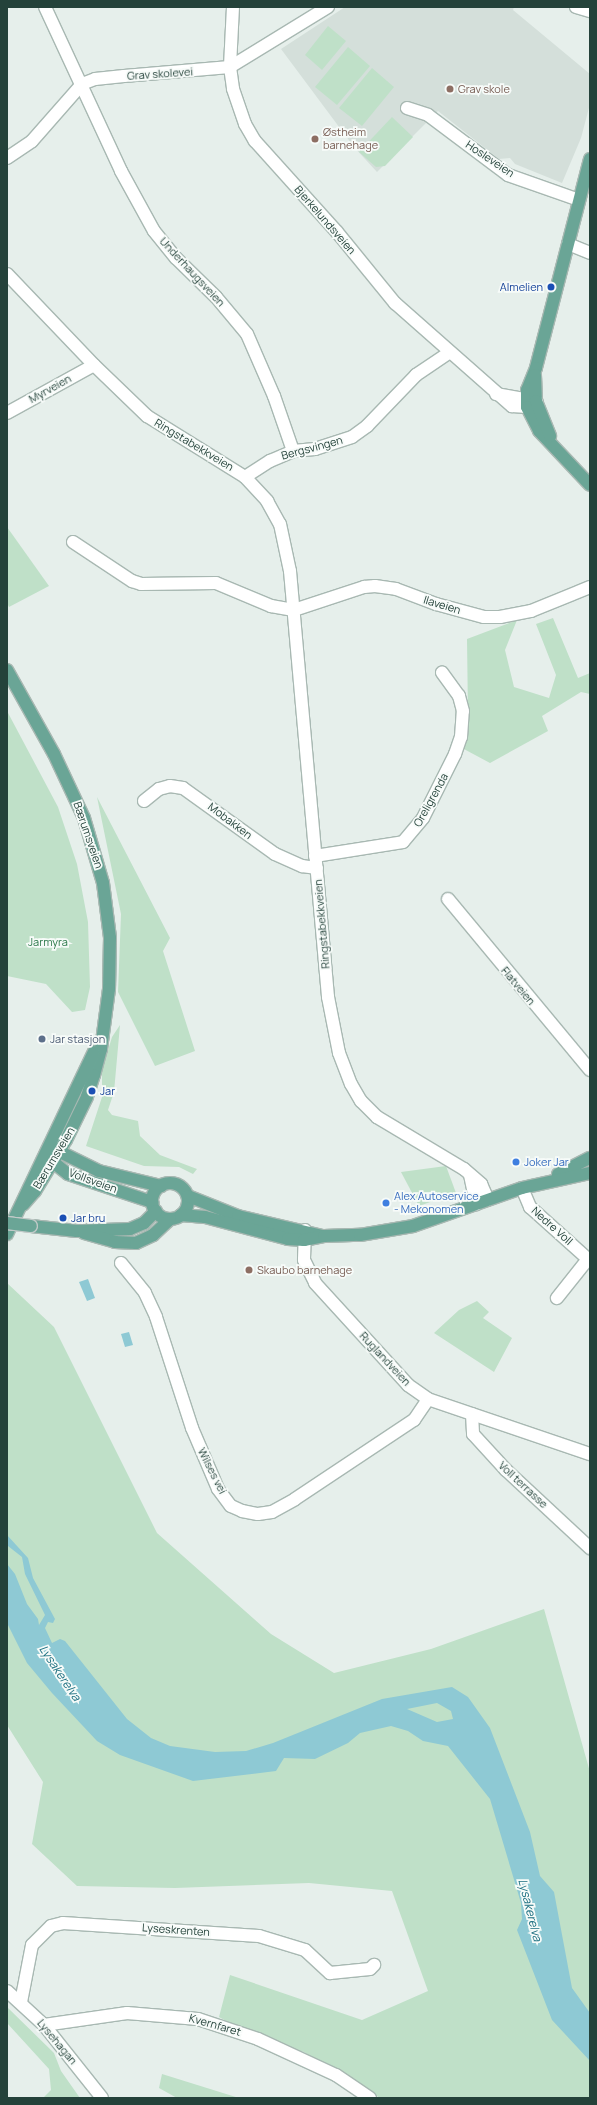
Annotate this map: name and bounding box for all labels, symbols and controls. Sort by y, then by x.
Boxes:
street label: Grav skolevei [127,65,193,83]
place label: Grav skole [458,82,510,96]
marker: Grav skole [445,84,455,94]
place label: Østheim barnehage [323,126,378,152]
marker: Østheim barnehage [310,134,320,144]
street label: Hosleveien [463,138,517,180]
street label: Bjerkelundsveien [292,183,358,257]
street label: Underhaugsveien [157,235,227,309]
place label: Almelien [500,280,543,294]
marker: Almelien [546,282,556,292]
street label: Myrveien [27,372,73,406]
street label: Ringstabekkveien [152,416,236,474]
street label: Bergsvingen [280,433,344,463]
street label: Ilaveien [422,593,462,617]
street label: Oreligrenda [411,771,451,829]
street label: Bærumsveien [70,800,106,870]
street label: Mobakken [205,800,255,842]
street label: Ringstabekkveien [312,879,332,969]
park label: Jarmyra [28,935,68,949]
street label: Flatveien [498,964,538,1008]
place label: Jar stasjon [50,1032,105,1046]
marker: Jar stasjon [37,1034,47,1044]
place label: Jar [100,1084,115,1098]
marker: Jar [87,1086,97,1096]
street label: Bærumsveien [30,1125,78,1191]
place label: Joker Jar [524,1155,569,1169]
marker: Joker Jar [511,1157,521,1167]
street label: Vollsveien [67,1166,119,1196]
place label: Alex Autoservice - Mekonomen [394,1190,479,1216]
marker: Alex Autoservice - Mekonomen [381,1198,391,1208]
street label: Nedre Voll [529,1204,575,1248]
place label: Jar bru [71,1211,105,1225]
marker: Jar bru [58,1213,68,1223]
place label: Skaubo barnehage [257,1263,352,1277]
marker: Skaubo barnehage [244,1265,254,1275]
street label: Ruglandveien [357,1329,413,1389]
street label: Wilses vei [195,1446,229,1496]
street label: Voll terrasse [496,1459,550,1511]
water label: Lysakerelva [36,1642,84,1704]
water label: Lysakerelva [515,1877,545,1943]
street label: Lyseskrenten [142,1921,210,1939]
street label: Kvernfaret [188,2011,242,2039]
street label: Lysehagan [34,2017,80,2067]

